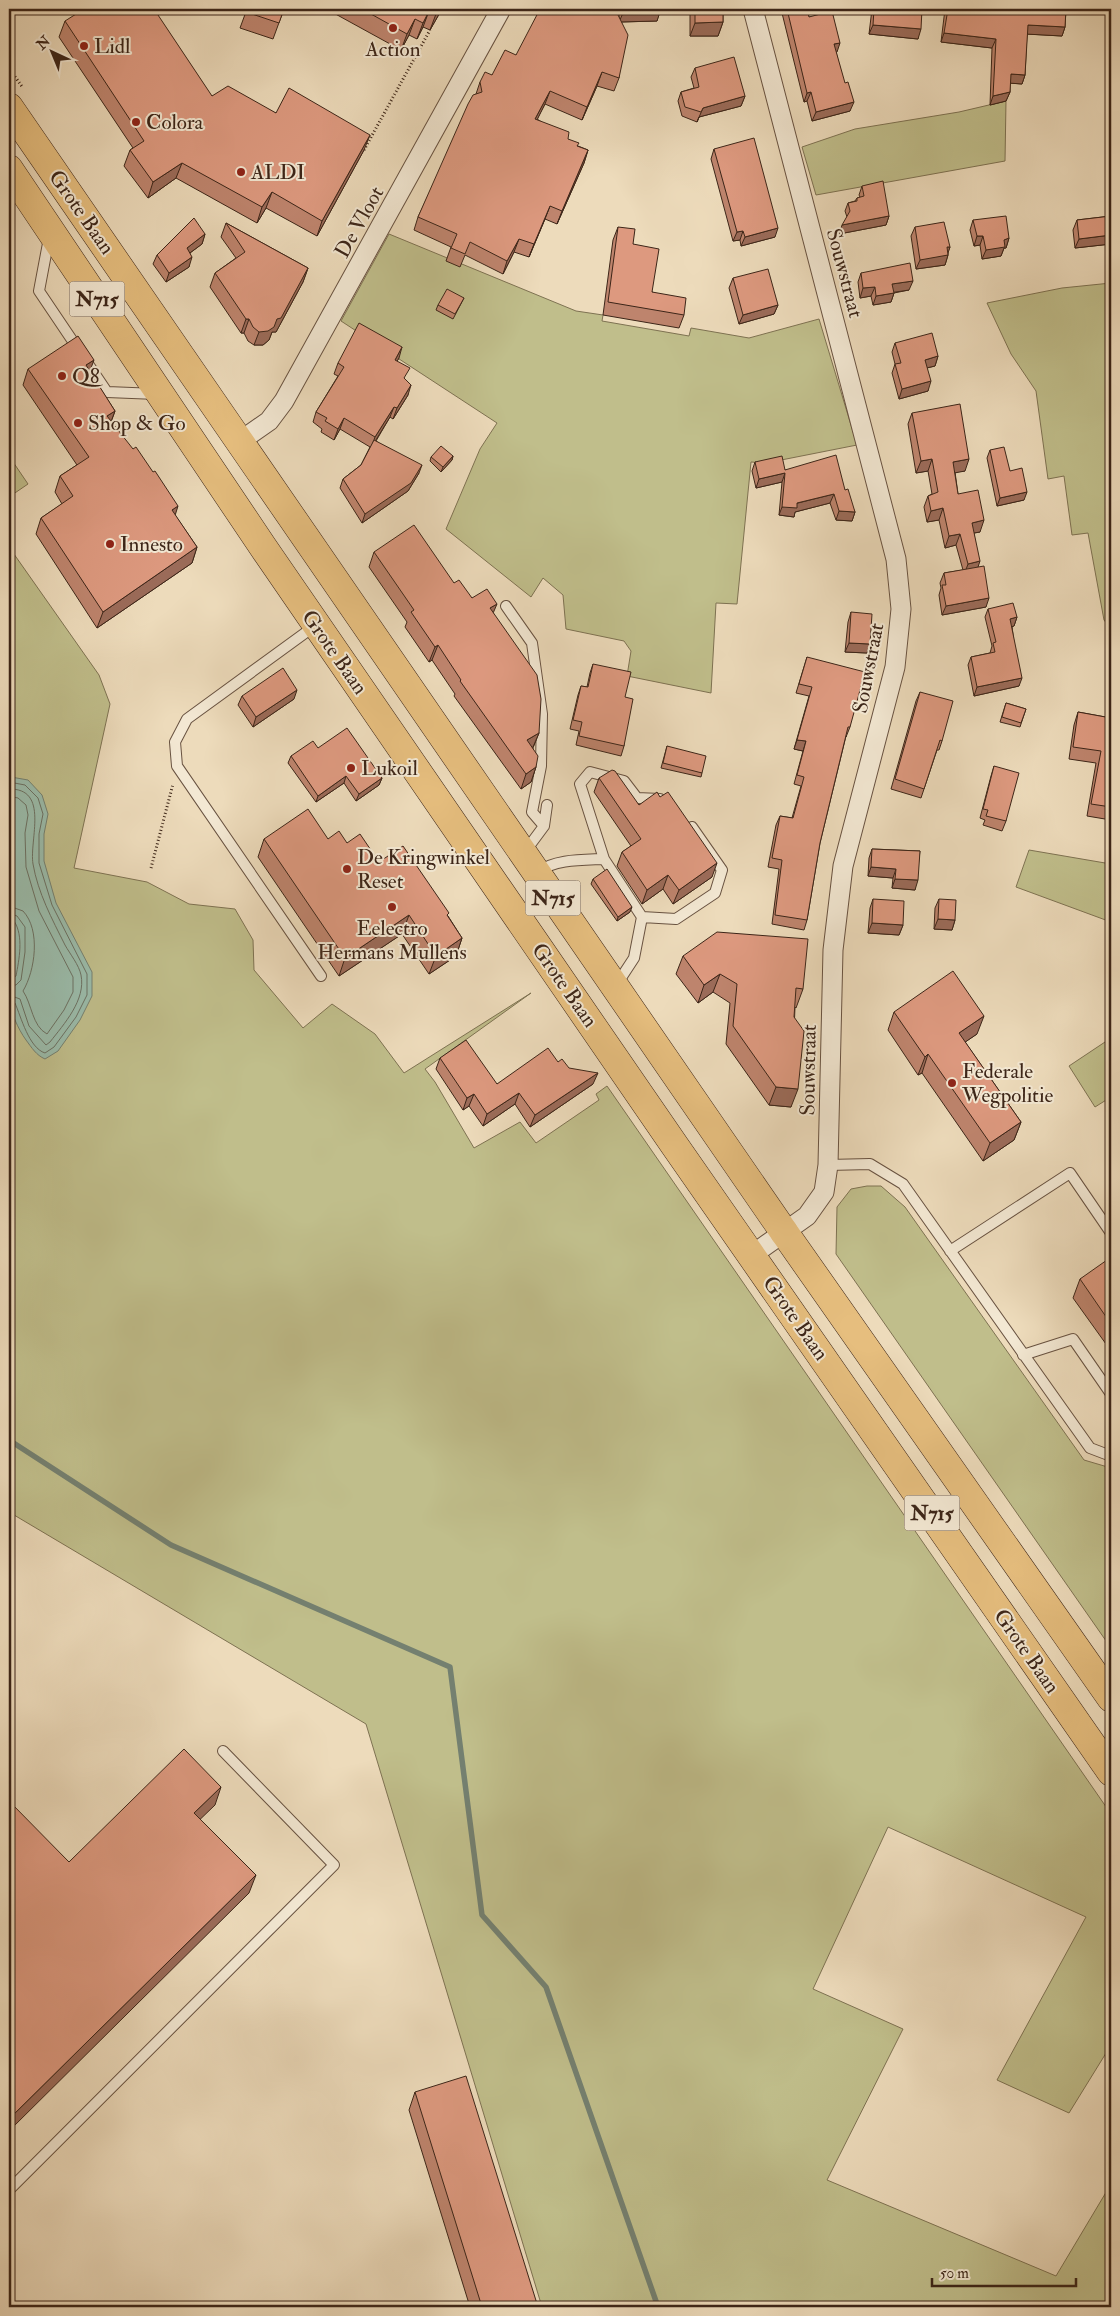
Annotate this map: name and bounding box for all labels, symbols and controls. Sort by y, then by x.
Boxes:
marker: Action [387,22,399,34]
north arrow [28,28,78,78]
text: N [32,32,54,54]
place label: Lidl [94,33,131,60]
place label: Action [364,36,421,63]
marker: Lidl [78,40,90,52]
place label: Colora [146,109,204,136]
marker: Colora [130,116,142,128]
place label: ALDI [250,159,305,186]
street label: Grote Baan [43,165,121,260]
marker: ALDI [235,166,247,178]
street label: De Vloot [329,181,390,263]
street label: Souwstraat [820,225,869,321]
road number: N715 [70,282,124,316]
place label: Q8 [72,363,103,390]
marker: Q8 [56,370,68,382]
place label: Shop & Go [88,410,186,437]
marker: Shop & Go [72,417,84,429]
place label: Innesto [120,531,183,558]
marker: Innesto [104,538,116,550]
street label: Grote Baan [296,605,374,700]
street label: Souwstraat [847,620,891,716]
place label: Lukoil [361,755,418,782]
marker: Lukoil [345,762,357,774]
place label: De Kringwinkel Reset [357,844,490,895]
marker: De Kringwinkel Reset [341,863,353,875]
road number: N715 [526,880,580,916]
marker: Eelectro Hermans Mullens [386,901,398,913]
place label: Eelectro Hermans Mullens [317,915,467,966]
street label: Grote Baan [526,938,604,1033]
street label: Souwstraat [794,1024,823,1116]
place label: Federale Wegpolitie [961,1058,1053,1109]
marker: Federale Wegpolitie [946,1077,958,1089]
street label: Grote Baan [757,1271,835,1366]
road number: N715 [904,1496,960,1530]
street label: Grote Baan [988,1604,1066,1699]
scale bar [932,2256,1076,2288]
text: 50 m [940,2264,969,2283]

